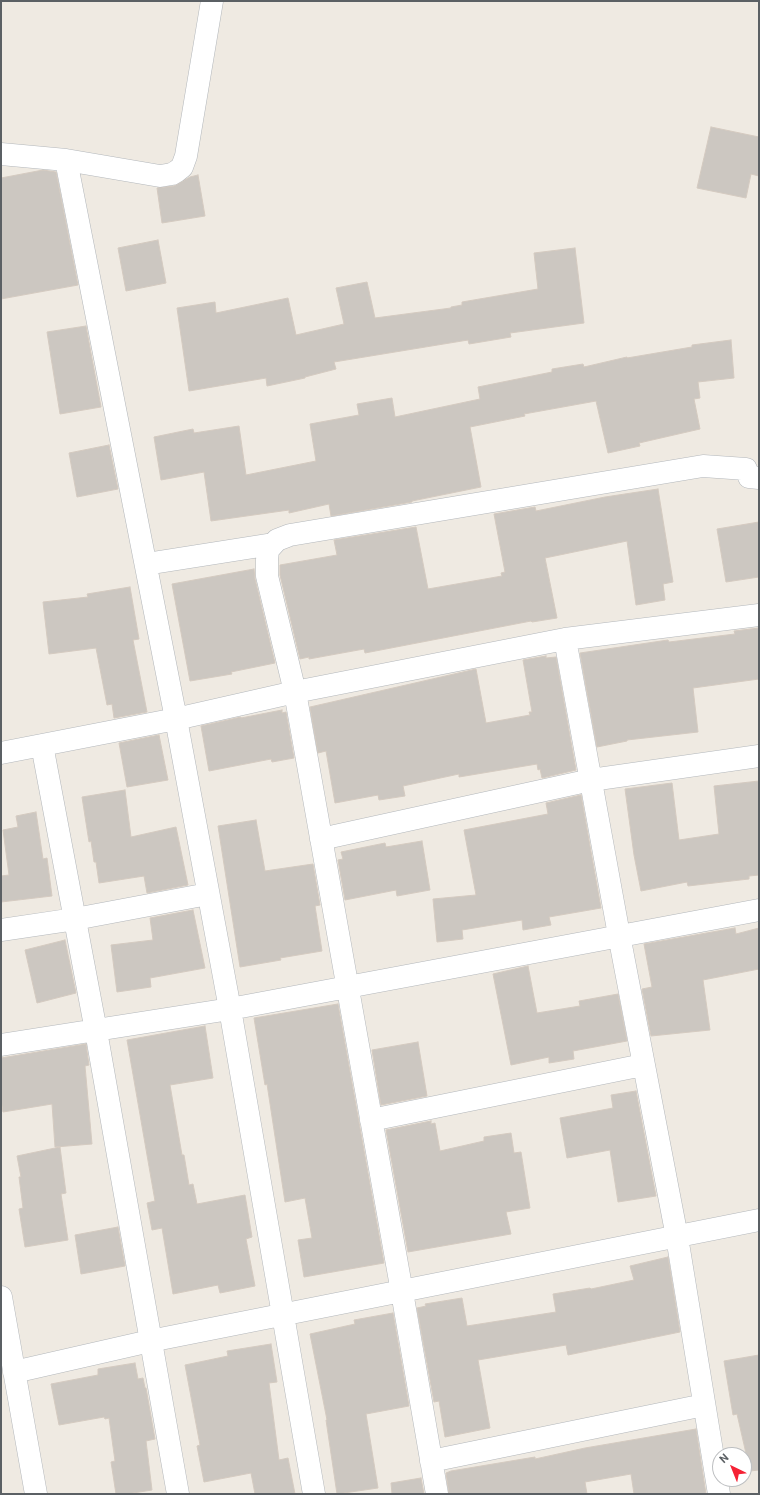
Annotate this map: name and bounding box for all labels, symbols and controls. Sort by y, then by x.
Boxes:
north arrow [712,1447,752,1487]
text: N [717,1451,731,1466]

